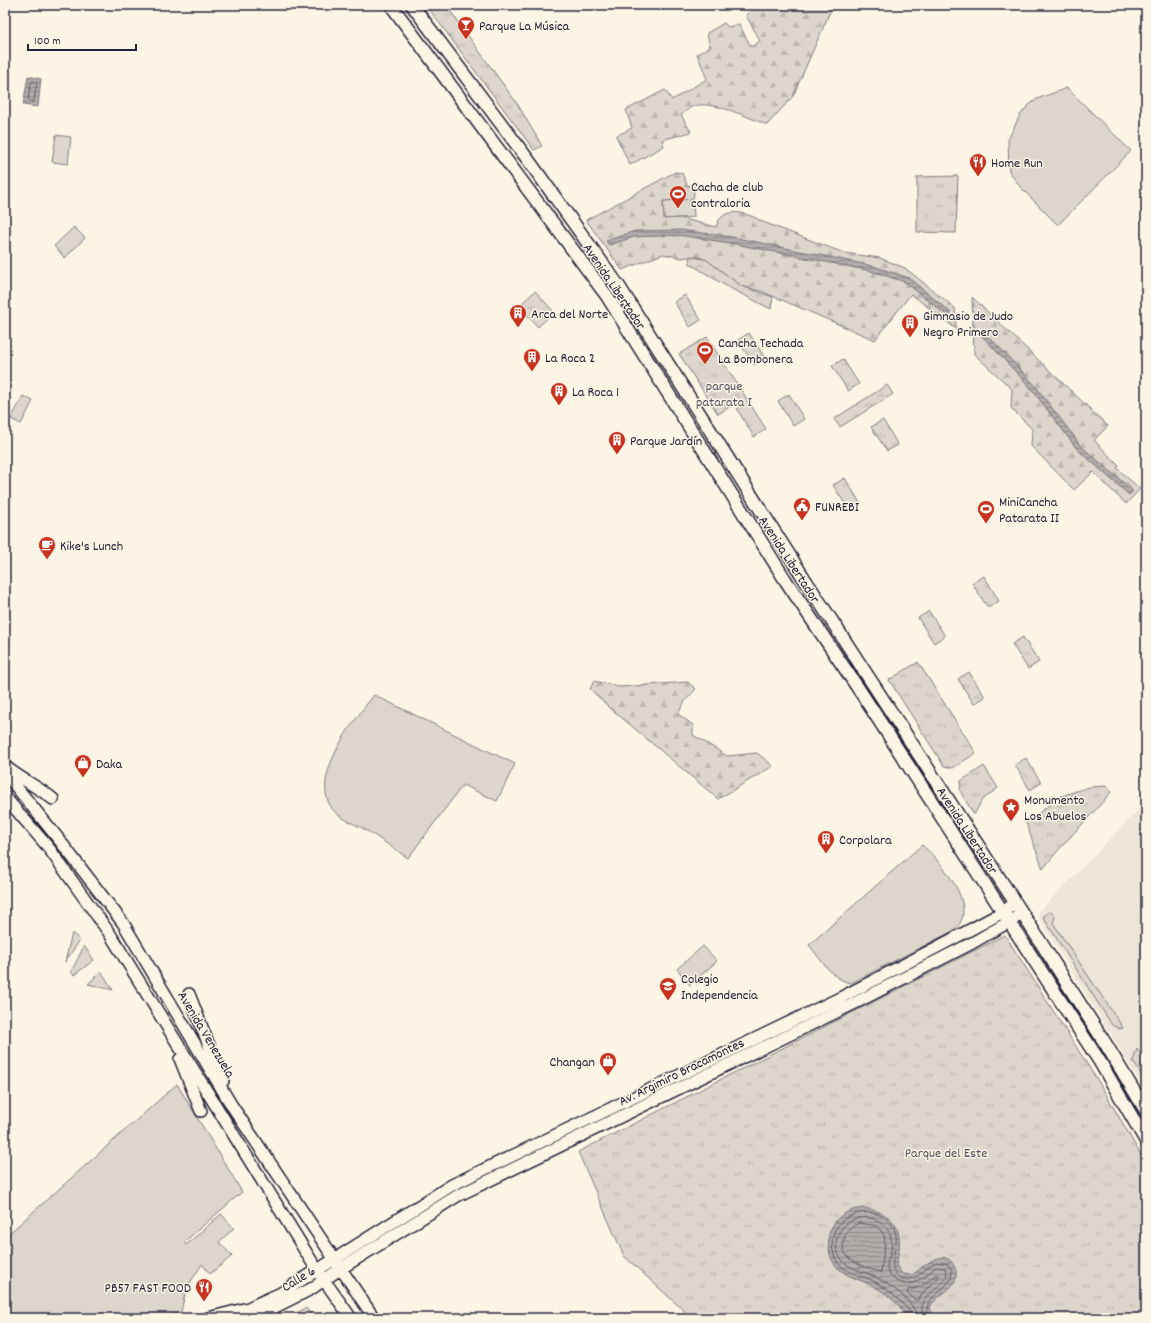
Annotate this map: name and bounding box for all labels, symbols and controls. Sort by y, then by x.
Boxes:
bar icon: Parque La Música [456,15,476,40]
place label: Parque La Música [479,17,570,37]
scale bar [28,26,136,52]
text: 100 m [34,33,61,50]
restaurant icon: Home Run [968,152,988,177]
place label: Home Run [991,154,1043,174]
place label: Cacha de club contraloria [691,178,763,214]
sports icon: Cacha de club contraloria [668,184,688,209]
street label: Avenida Libertador [577,240,650,335]
building icon: Arca del Norte [508,303,528,328]
place label: Arca del Norte [531,305,608,325]
place label: Gimnasio de Judo Negro Primero [923,307,1013,343]
building icon: Gimnasio de Judo Negro Primero [900,313,920,338]
place label: Cancha Techada La Bombonera [718,334,804,370]
sports icon: Cancha Techada La Bombonera [695,340,715,365]
building icon: La Roca 2 [522,347,542,372]
place label: La Roca 2 [545,349,595,369]
park label: parque patarata I [696,377,753,413]
building icon: La Roca 1 [549,381,569,406]
place label: La Roca 1 [572,383,619,403]
building icon: Parque Jardín [607,430,627,455]
place label: Parque Jardín [630,432,702,452]
place label: MiniCancha Patarata II [999,493,1060,529]
public building icon: FUNREBI [792,496,812,521]
place label: FUNREBI [815,498,860,518]
sports icon: MiniCancha Patarata II [976,499,996,524]
street label: Avenida Libertador [753,513,824,608]
cafe icon: Kike's Lunch [37,535,57,560]
place label: Kike's Lunch [60,537,123,557]
shop icon: Daka [73,753,93,778]
place label: Daka [96,755,123,775]
street label: Avenida Libertador [931,784,1002,879]
place label: Monumento Los Abuelos [1024,791,1087,827]
place icon: Monumento Los Abuelos [1001,797,1021,822]
building icon: Corpolara [816,829,836,854]
place label: Corpolara [839,831,892,851]
place label: Colegio Independencia [681,970,758,1006]
school or university icon: Colegio Independencia [658,976,678,1001]
street label: Avenida Venezuela [171,988,239,1083]
street label: Av. Argimiro Bracamontes [616,1034,748,1112]
shop icon: Changan [598,1051,618,1076]
place label: Changan [549,1053,595,1073]
park label: Parque del Este [905,1144,987,1164]
street label: Calle 6 [278,1262,320,1298]
restaurant icon: PB57 FAST FOOD [194,1277,214,1302]
place label: PB57 FAST FOOD [105,1279,191,1299]

